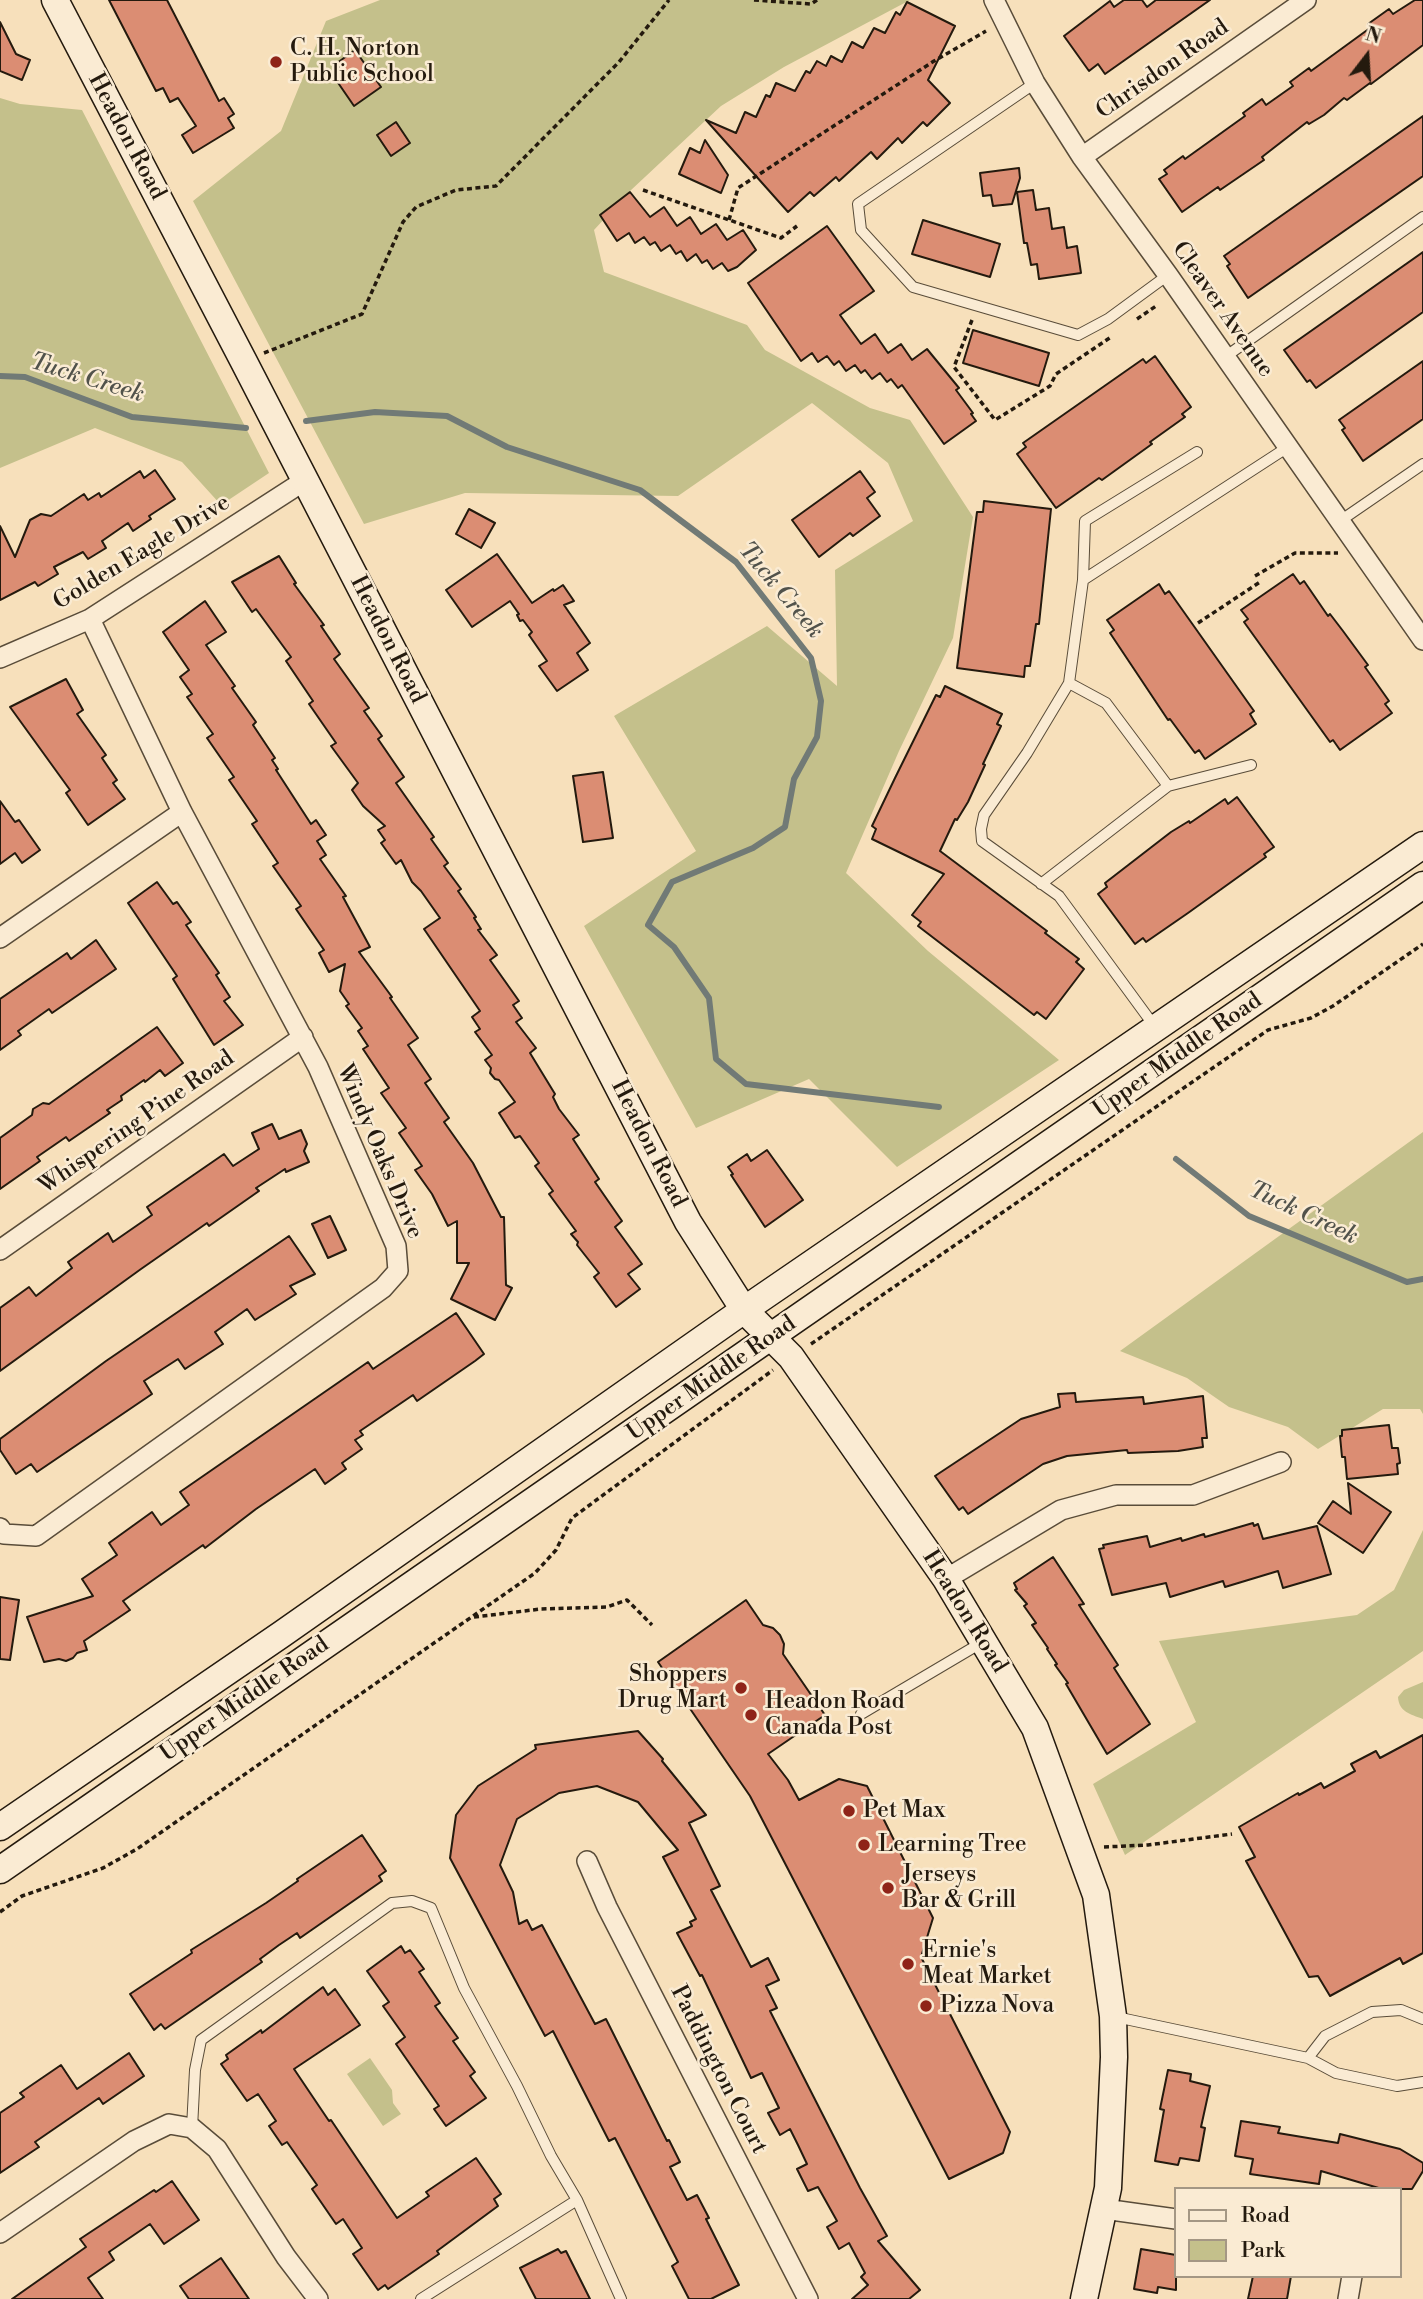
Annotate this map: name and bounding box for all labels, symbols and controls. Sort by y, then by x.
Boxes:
street label: Chrisdon Road [1091,14,1235,126]
north arrow [1332,21,1402,91]
text: N [1362,22,1384,50]
place label: C. H. Norton Public School [290,35,434,89]
marker: C. H. Norton Public School [268,54,284,70]
street label: Headon Road [81,69,171,205]
street label: Cleaver Avenue [1165,237,1279,383]
water label: Tuck Creek [27,348,147,410]
street label: Golden Eagle Drive [49,489,235,617]
water label: Tuck Creek [731,537,829,645]
street label: Headon Road [343,572,431,708]
street label: Upper Middle Road [1088,987,1268,1125]
street label: Whispering Pine Road [34,1045,240,1201]
street label: Windy Oaks Drive [330,1061,428,1243]
street label: Headon Road [604,1076,692,1212]
water label: Tuck Creek [1244,1176,1362,1252]
street label: Upper Middle Road [622,1310,802,1448]
street label: Headon Road [915,1546,1013,1678]
street label: Upper Middle Road [155,1631,335,1769]
place label: Shoppers Drug Mart [618,1661,727,1715]
marker: Shoppers Drug Mart [733,1680,749,1696]
place label: Headon Road Canada Post [765,1688,904,1742]
marker: Headon Road Canada Post [743,1707,759,1723]
place label: Pet Max [863,1797,945,1825]
marker: Pet Max [841,1803,857,1819]
place label: Learning Tree [878,1831,1027,1859]
marker: Learning Tree [856,1837,872,1853]
place label: Jerseys Bar & Grill [902,1861,1016,1915]
marker: Jerseys Bar & Grill [880,1880,896,1896]
place label: Ernie's Meat Market [922,1937,1052,1991]
marker: Ernie's Meat Market [900,1956,916,1972]
street label: Paddington Court [664,1981,772,2159]
place label: Pizza Nova [940,1992,1054,2020]
marker: Pizza Nova [918,1998,934,2014]
legend [1174,2187,1402,2278]
text: Road [1241,2203,1290,2229]
text: Park [1241,2238,1285,2264]

